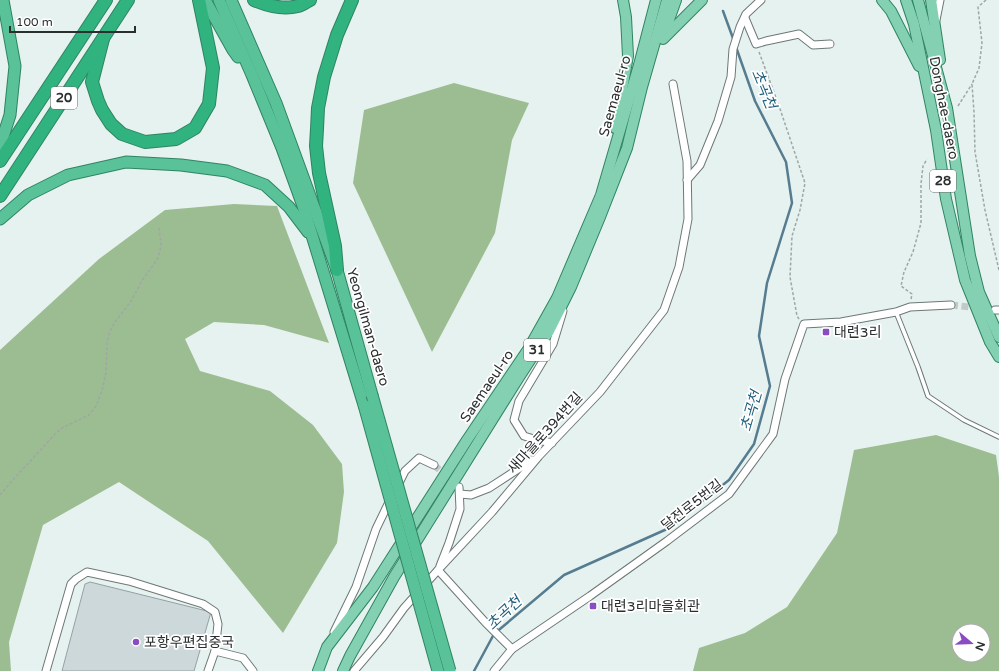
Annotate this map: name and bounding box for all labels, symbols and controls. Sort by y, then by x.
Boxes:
scale bar [10,8,135,34]
text: 100 m [16,15,53,29]
street label: Saemaeul-ro [595,53,635,139]
street label: Donghae-daero [926,55,962,161]
water label: 초곡천 [748,66,781,114]
road number: 20 [51,87,77,109]
road number: 28 [930,170,956,192]
street label: Yeongilman-daero [343,266,393,388]
place label: 대련3리 [834,324,881,341]
marker: 대련3리 [821,327,831,337]
road number: 31 [524,339,550,361]
street label: Saemaeul-ro [457,347,517,425]
water label: 초곡천 [737,387,766,433]
street label: 새마을로394번길 [504,389,586,477]
street label: 달전로5번길 [658,476,726,534]
water label: 초곡천 [483,591,527,634]
place label: 대련3리마을회관 [601,598,700,615]
marker: 대련3리마을회관 [588,601,598,611]
north arrow [951,623,991,663]
place label: 포항우편집중국 [144,634,234,651]
marker: 포항우편집중국 [131,637,141,647]
text: N [972,640,988,652]

